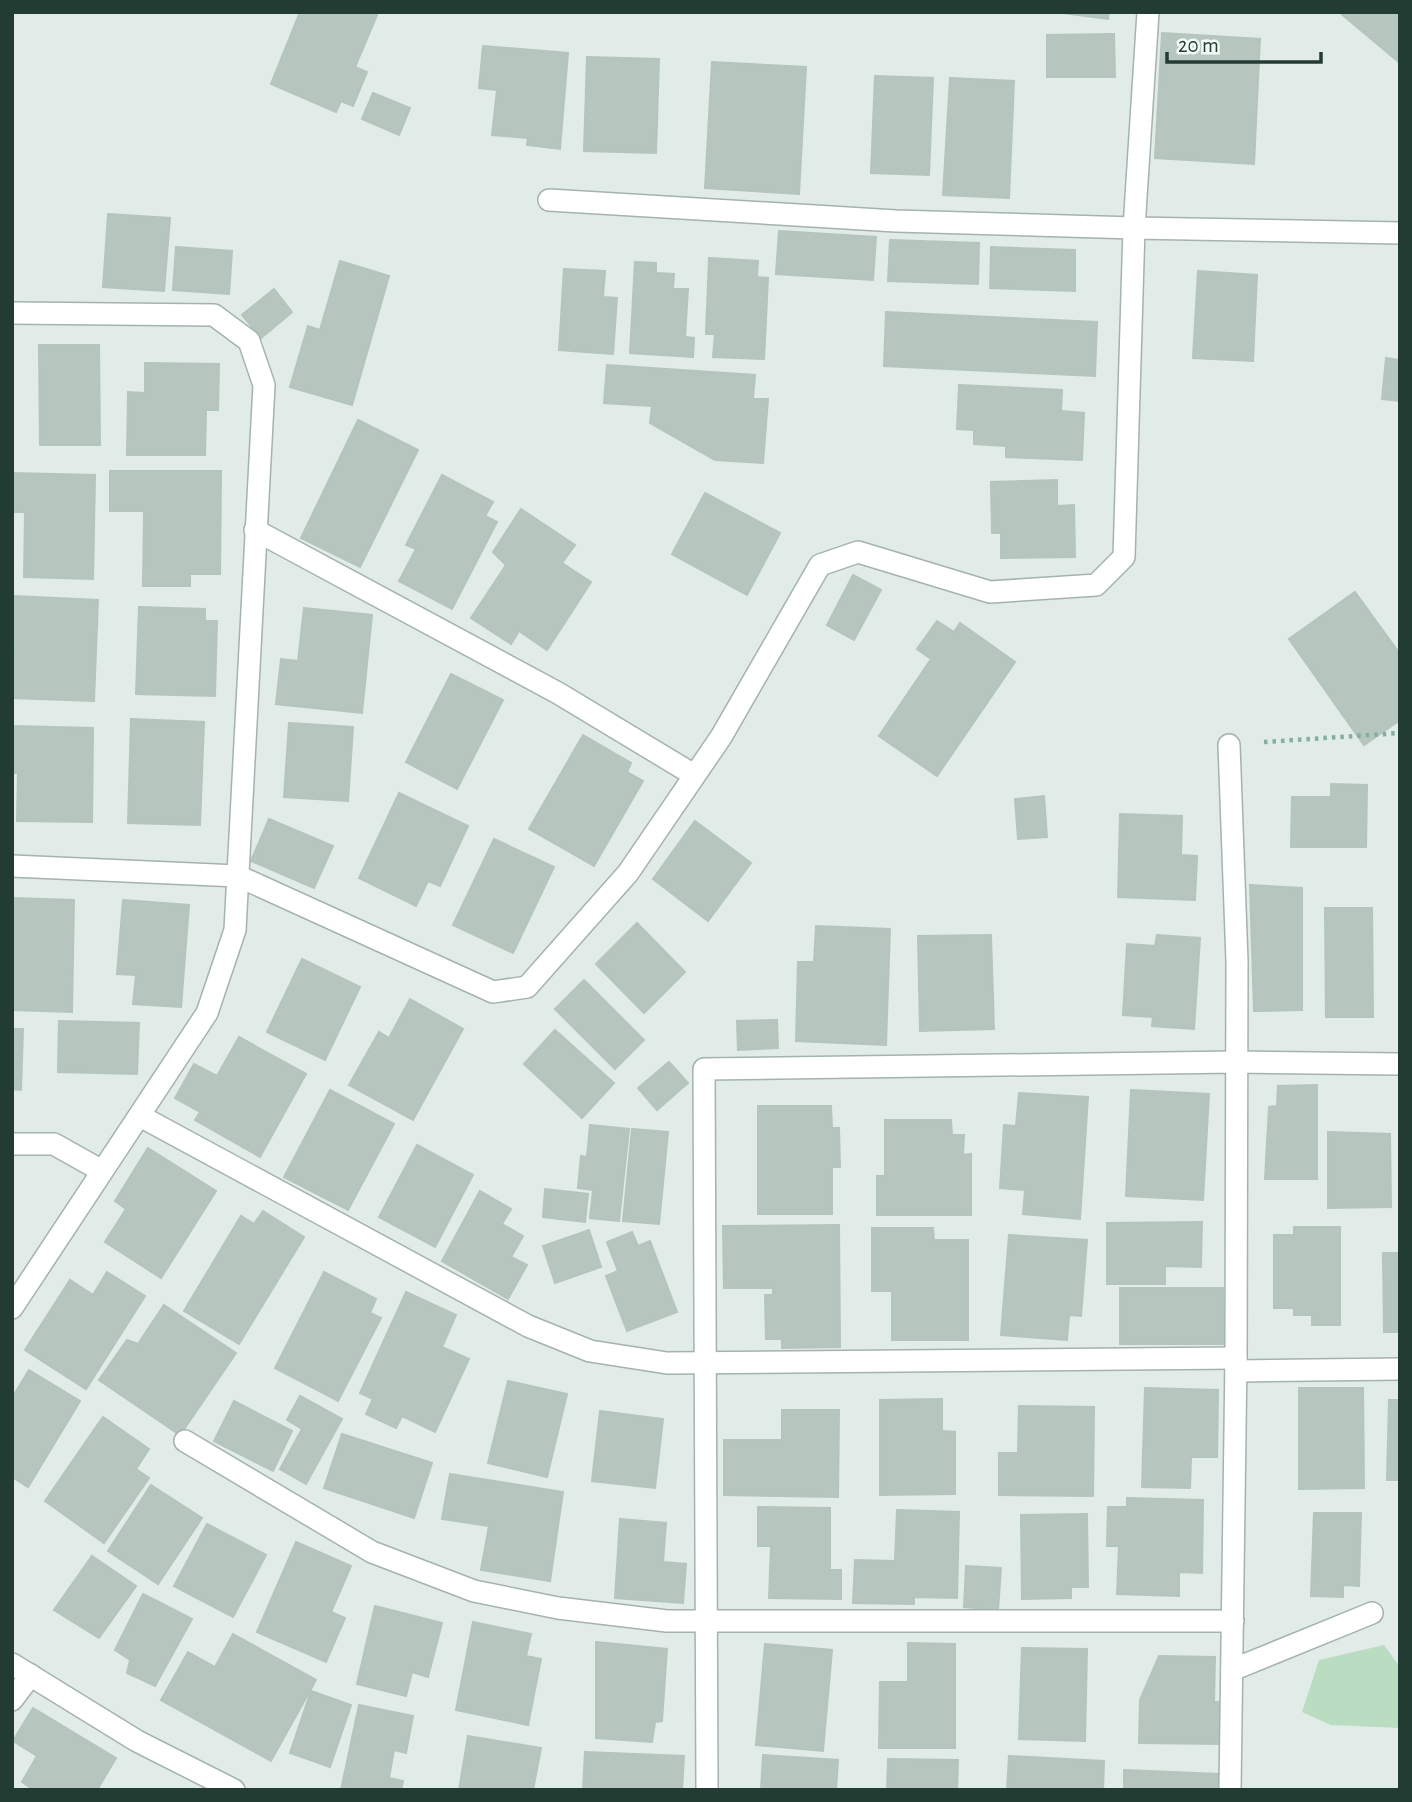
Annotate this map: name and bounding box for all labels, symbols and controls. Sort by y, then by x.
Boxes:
scale bar [1167,21,1321,65]
text: 20 m [1178,35,1219,56]

